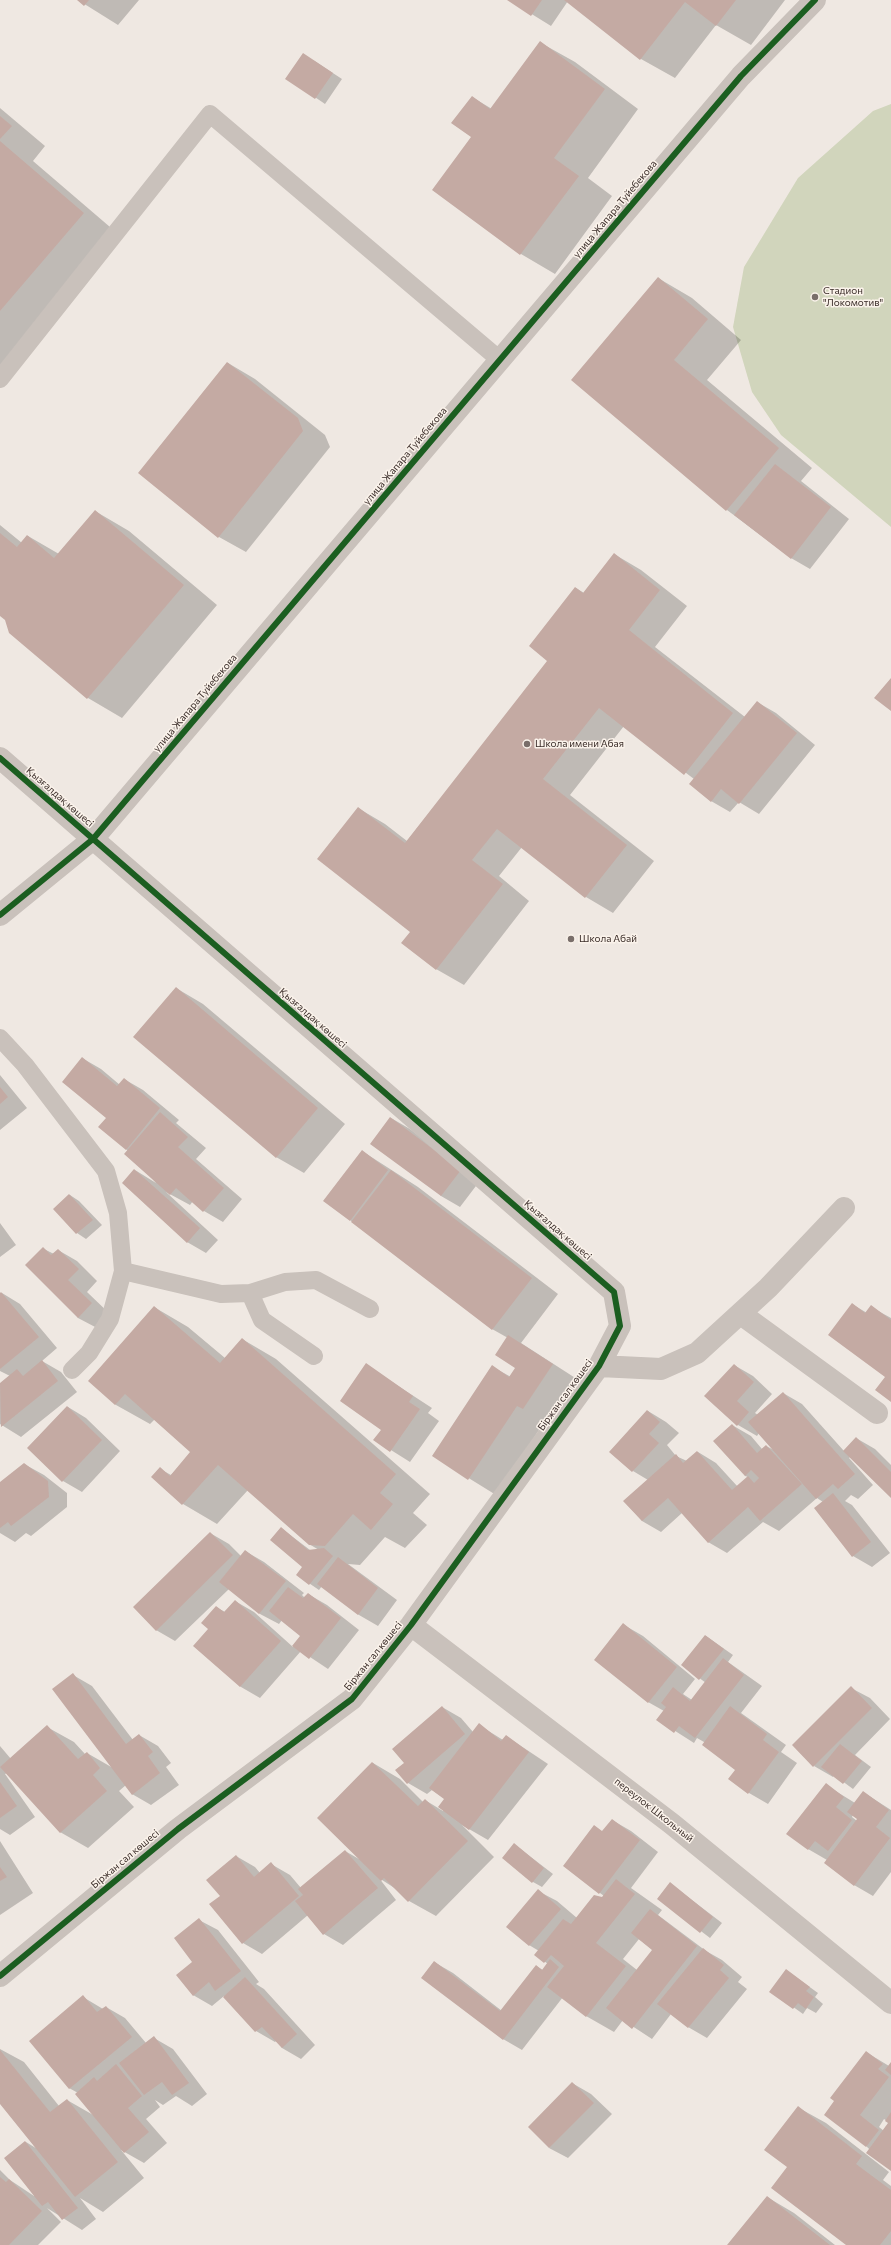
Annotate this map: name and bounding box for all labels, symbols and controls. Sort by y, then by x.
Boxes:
street label: улица Жапара Туйебекова [571,158,659,260]
place label: Стадион "Локомотив" [823,285,883,308]
marker: Стадион "Локомотив" [810,292,820,302]
street label: улица Жапара Туйебекова [361,405,449,507]
street label: улица Жапара Туйебекова [151,652,239,754]
place label: Школа имени Абая [535,738,624,750]
marker: Школа имени Абая [522,739,532,749]
street label: Қызғалдақ көшесі [24,764,96,830]
place label: Школа Абай [579,933,637,945]
marker: Школа Абай [566,934,576,944]
street label: Қызғалдақ көшесі [277,985,349,1051]
street label: Қызғалдақ көшесі [522,1197,594,1263]
street label: Біржан сал көшесі [535,1357,595,1433]
street label: Біржан сал көшесі [342,1619,404,1693]
street label: переулок Школьный [612,1775,696,1845]
street label: Біржан сал көшесі [89,1827,161,1891]

